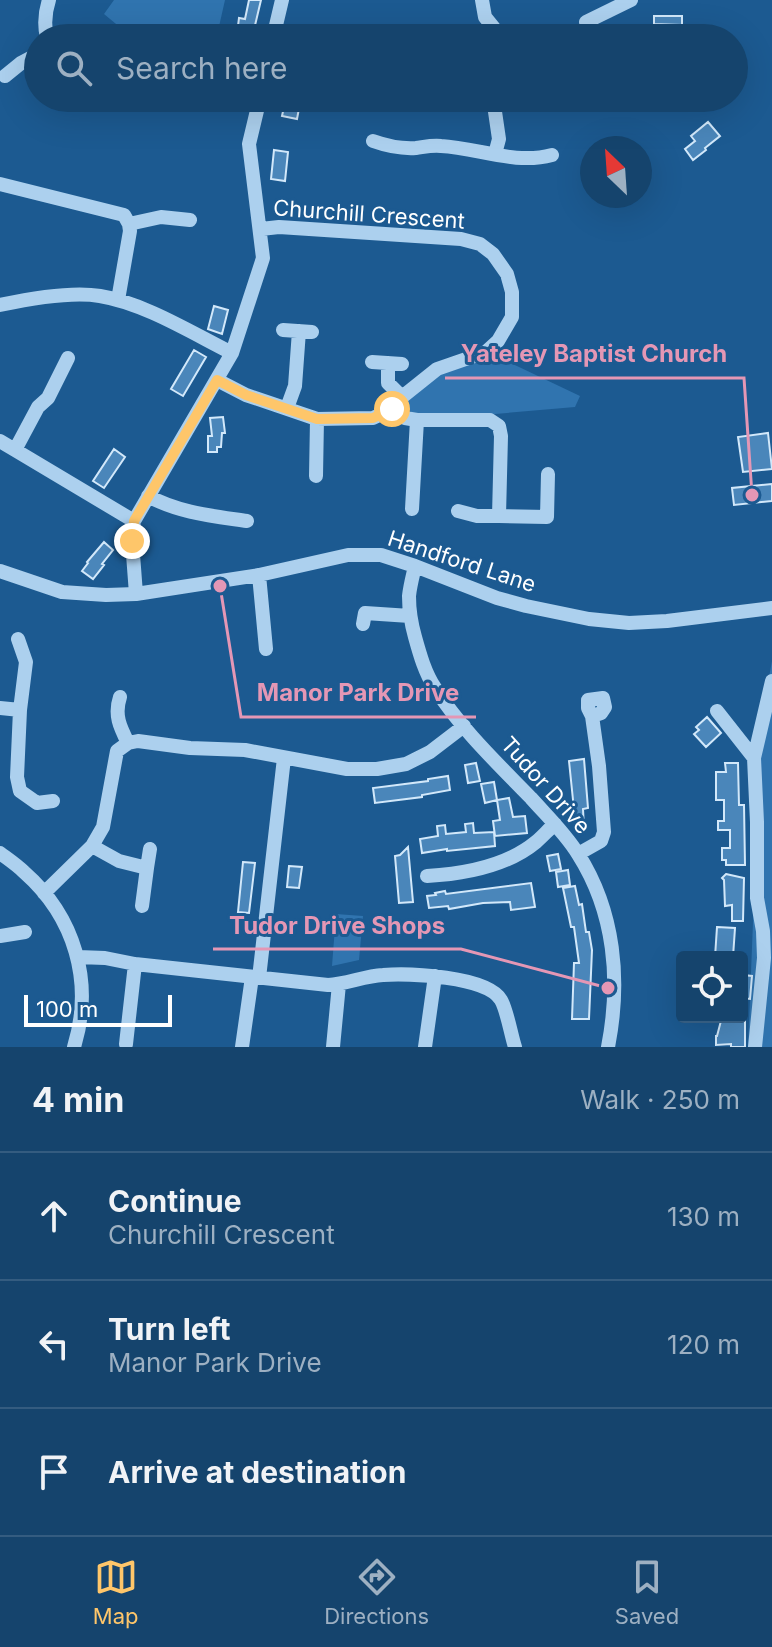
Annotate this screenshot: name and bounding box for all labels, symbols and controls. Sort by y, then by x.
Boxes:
search box [24,24,748,112]
icon: search [52,46,96,90]
text: Search here [116,50,288,86]
north arrow [580,136,652,208]
street label: Churchill Crescent [272,194,466,234]
callout: Yateley Baptist Church [445,330,744,378]
text: Yateley Baptist Church [461,339,727,368]
route start [374,391,410,427]
route end [114,523,150,559]
street label: Handford Lane [385,525,539,597]
callout: Manor Park Drive [241,669,476,717]
text: Manor Park Drive [257,678,459,707]
street label: Tudor Drive [496,731,596,839]
callout: Tudor Drive Shops [213,901,461,949]
text: Tudor Drive Shops [229,911,445,940]
map controls [676,951,748,1023]
button: locate [676,951,748,1023]
scale bar [24,991,172,1027]
text: 100 m [36,996,98,1022]
text: 4 min [32,1079,124,1120]
text: Walk · 250 m [580,1084,740,1115]
text: Continue [108,1183,242,1219]
icon: ahead [32,1194,76,1238]
text: 130 m [667,1201,740,1232]
text: Churchill Crescent [108,1219,335,1250]
text: Turn left [108,1311,230,1347]
icon: left [32,1322,76,1366]
text: 120 m [667,1329,740,1360]
text: Manor Park Drive [108,1347,322,1378]
icon: arrive [32,1450,76,1494]
text: Arrive at destination [108,1454,406,1490]
tab: Map [93,1555,139,1629]
tab: Directions [324,1555,429,1629]
tab: Saved [615,1555,679,1629]

